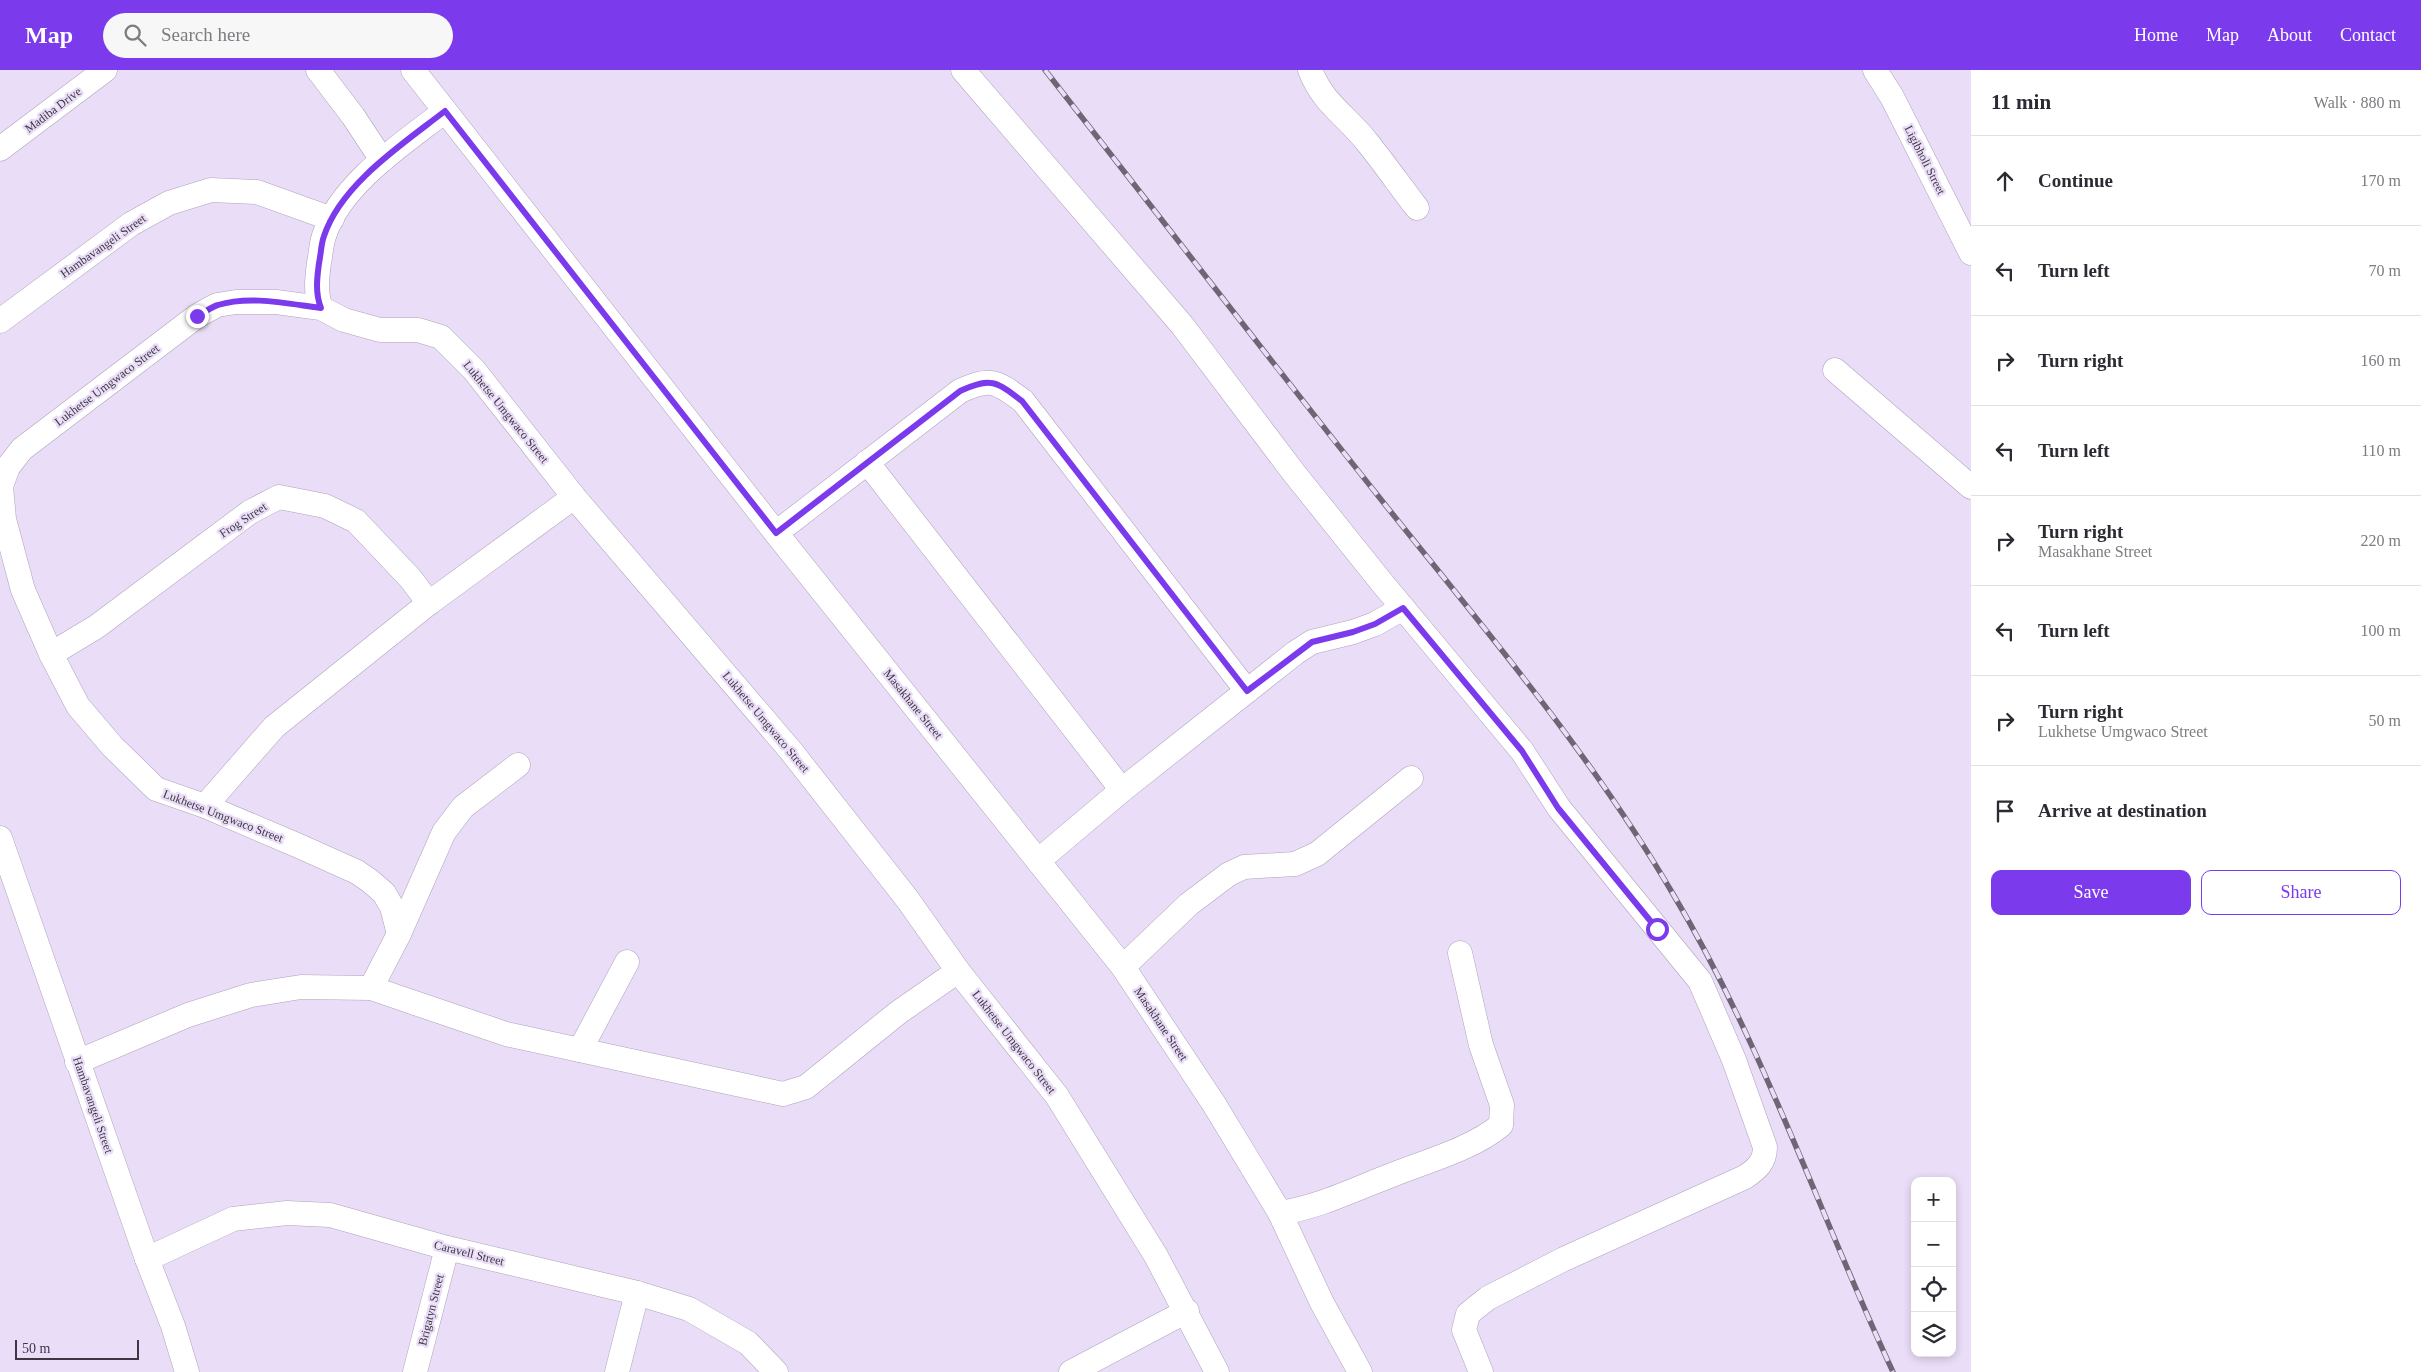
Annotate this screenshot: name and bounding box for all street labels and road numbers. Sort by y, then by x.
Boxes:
street label: Madiba Drive [22,84,84,136]
street label: Ligibholi Street [1902,123,1949,197]
street label: Hambavangeli Street [58,211,149,281]
street label: Lukhetse Umgwaco Street [52,341,163,429]
street label: Lukhetse Umgwaco Street [461,358,552,466]
street label: Frog Street [217,499,270,540]
street label: Masakhane Street [881,666,946,742]
street label: Lukhetse Umgwaco Street [720,669,813,776]
street label: Lukhetse Umgwaco Street [161,787,286,846]
street label: Masakhane Street [1131,985,1191,1064]
street label: Lukhetse Umgwaco Street [969,988,1059,1097]
street label: Hambavangeli Street [70,1055,116,1156]
street label: Caravell Street [433,1238,506,1269]
street label: Brigatyn Street [415,1272,447,1347]

